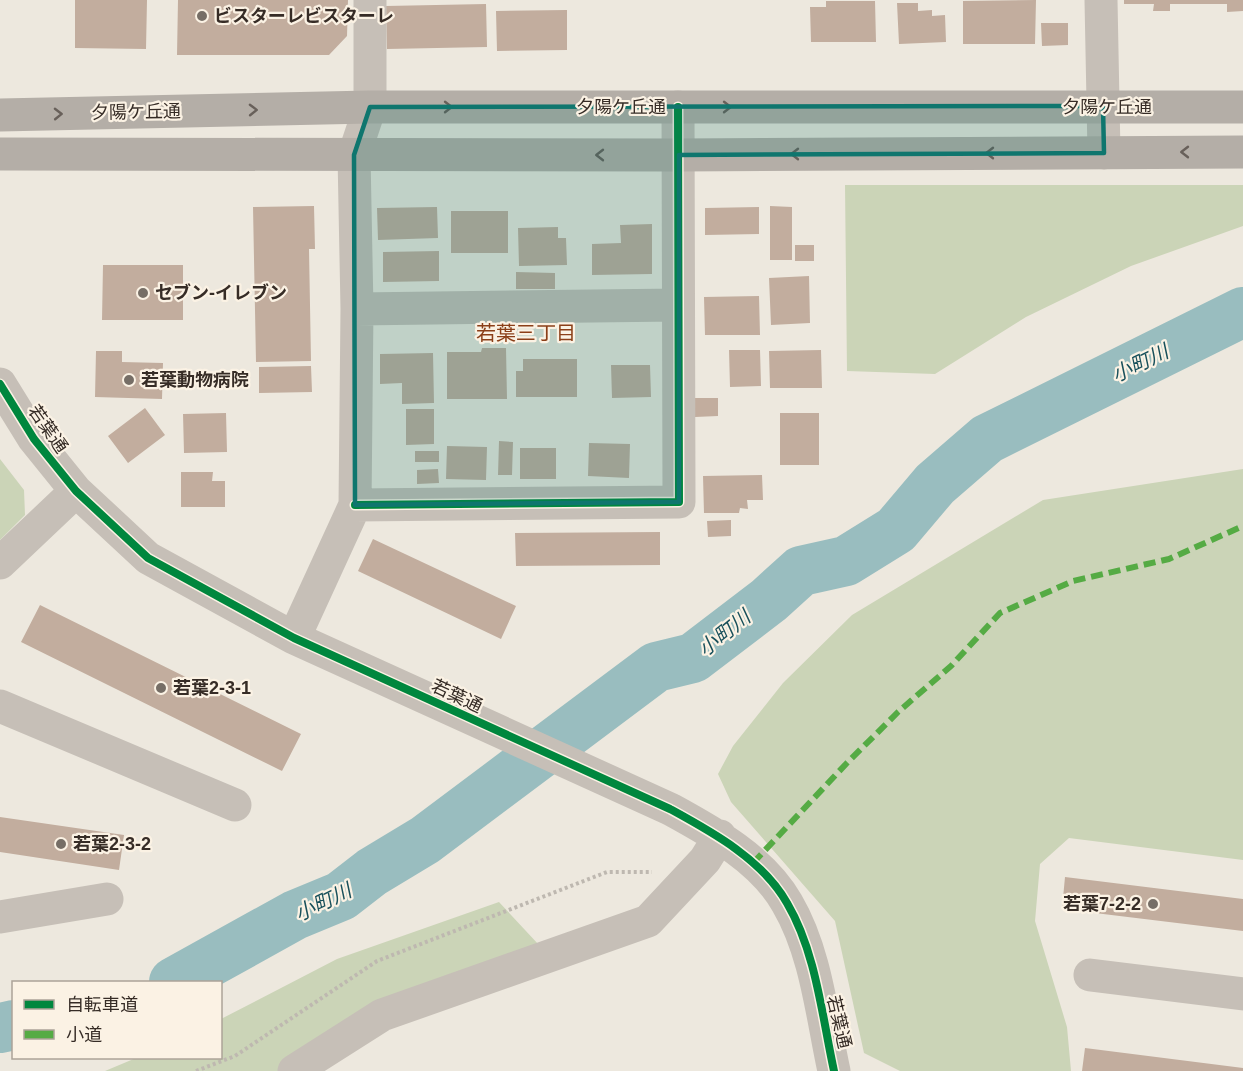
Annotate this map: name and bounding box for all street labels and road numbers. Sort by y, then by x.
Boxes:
street label: 夕陽ケ丘通 [576,97,666,117]
street label: 夕陽ケ丘通 [1062,97,1152,117]
street label: 夕陽ケ丘通 [91,101,181,123]
street label: 若葉通 [24,401,72,457]
street label: 若葉通 [428,676,486,716]
street label: 若葉通 [823,993,855,1051]

